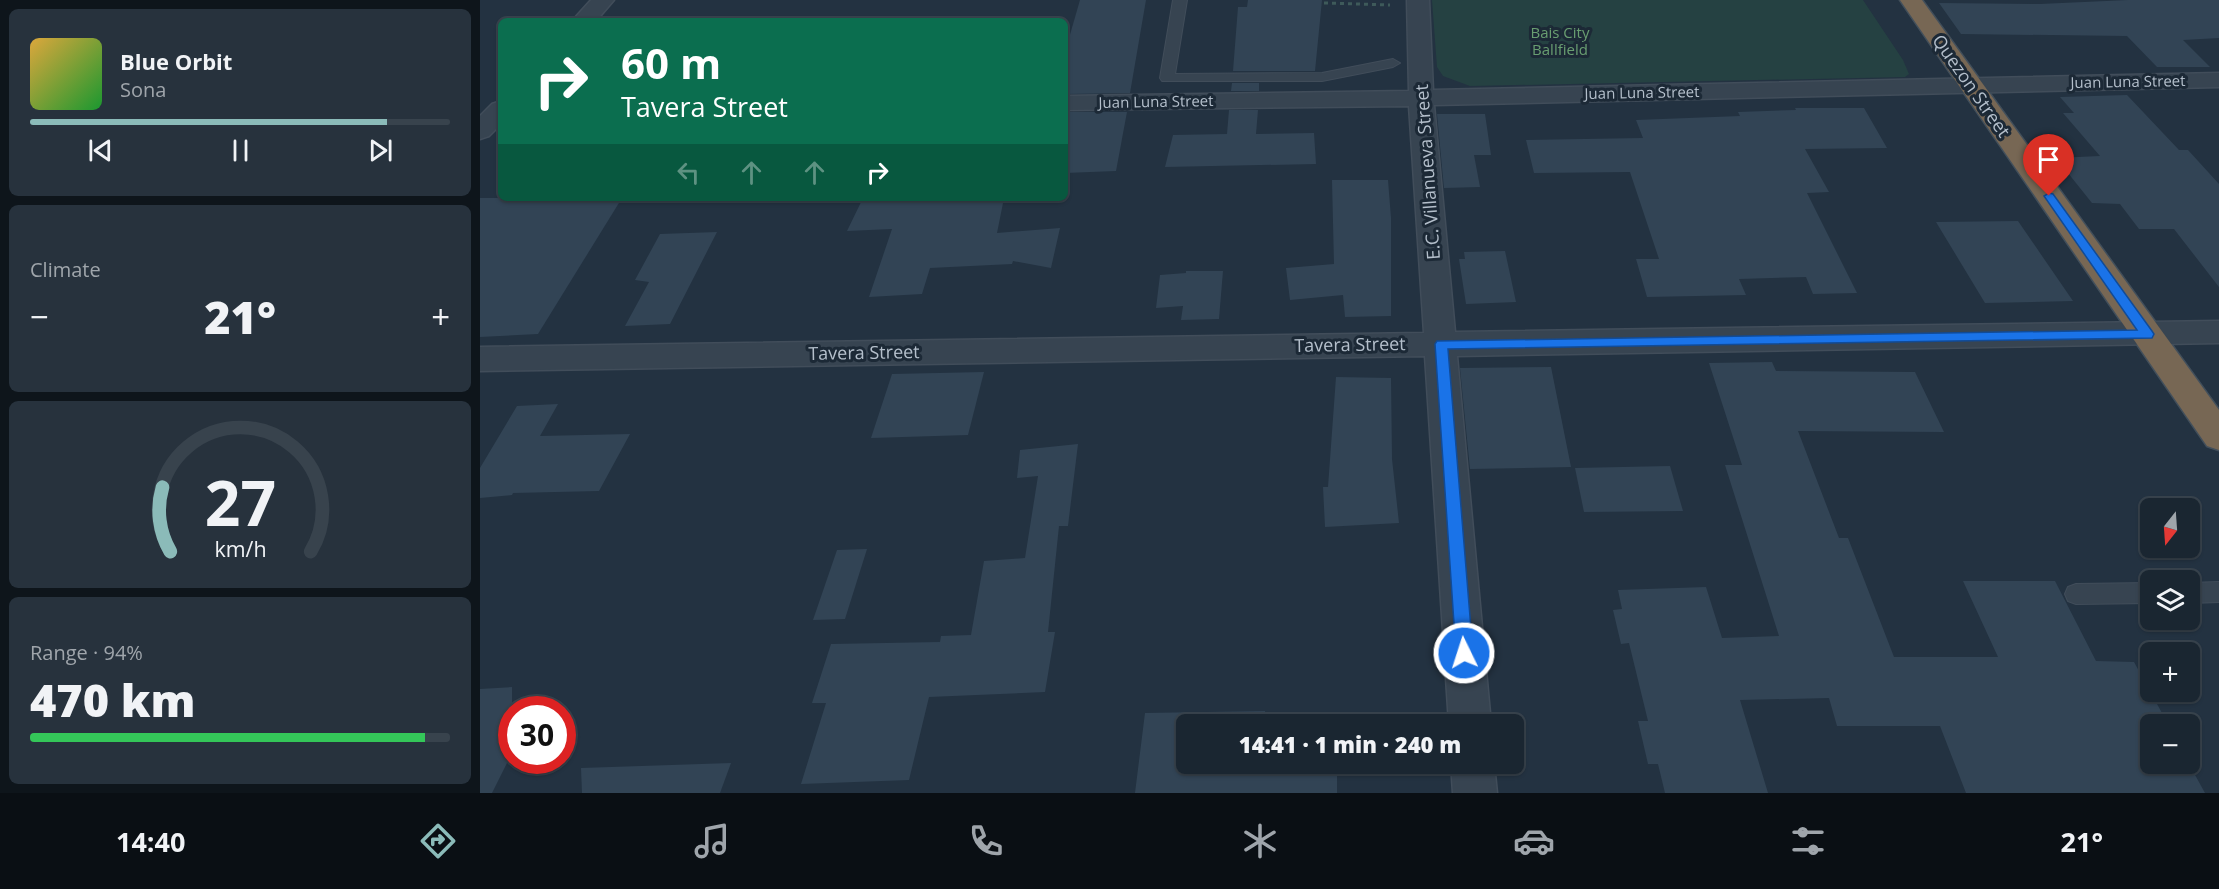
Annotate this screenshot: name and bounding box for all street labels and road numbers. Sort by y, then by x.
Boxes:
street label: Quezon Street [1927,29,2016,142]
street label: Juan Luna Street [2068,70,2186,92]
street label: Juan Luna Street [1582,81,1700,103]
street label: E.C. Villanueva Street [1409,83,1445,261]
street label: Juan Luna Street [1096,90,1214,112]
street label: Tavera Street [1294,331,1406,357]
street label: Tavera Street [808,339,920,365]

